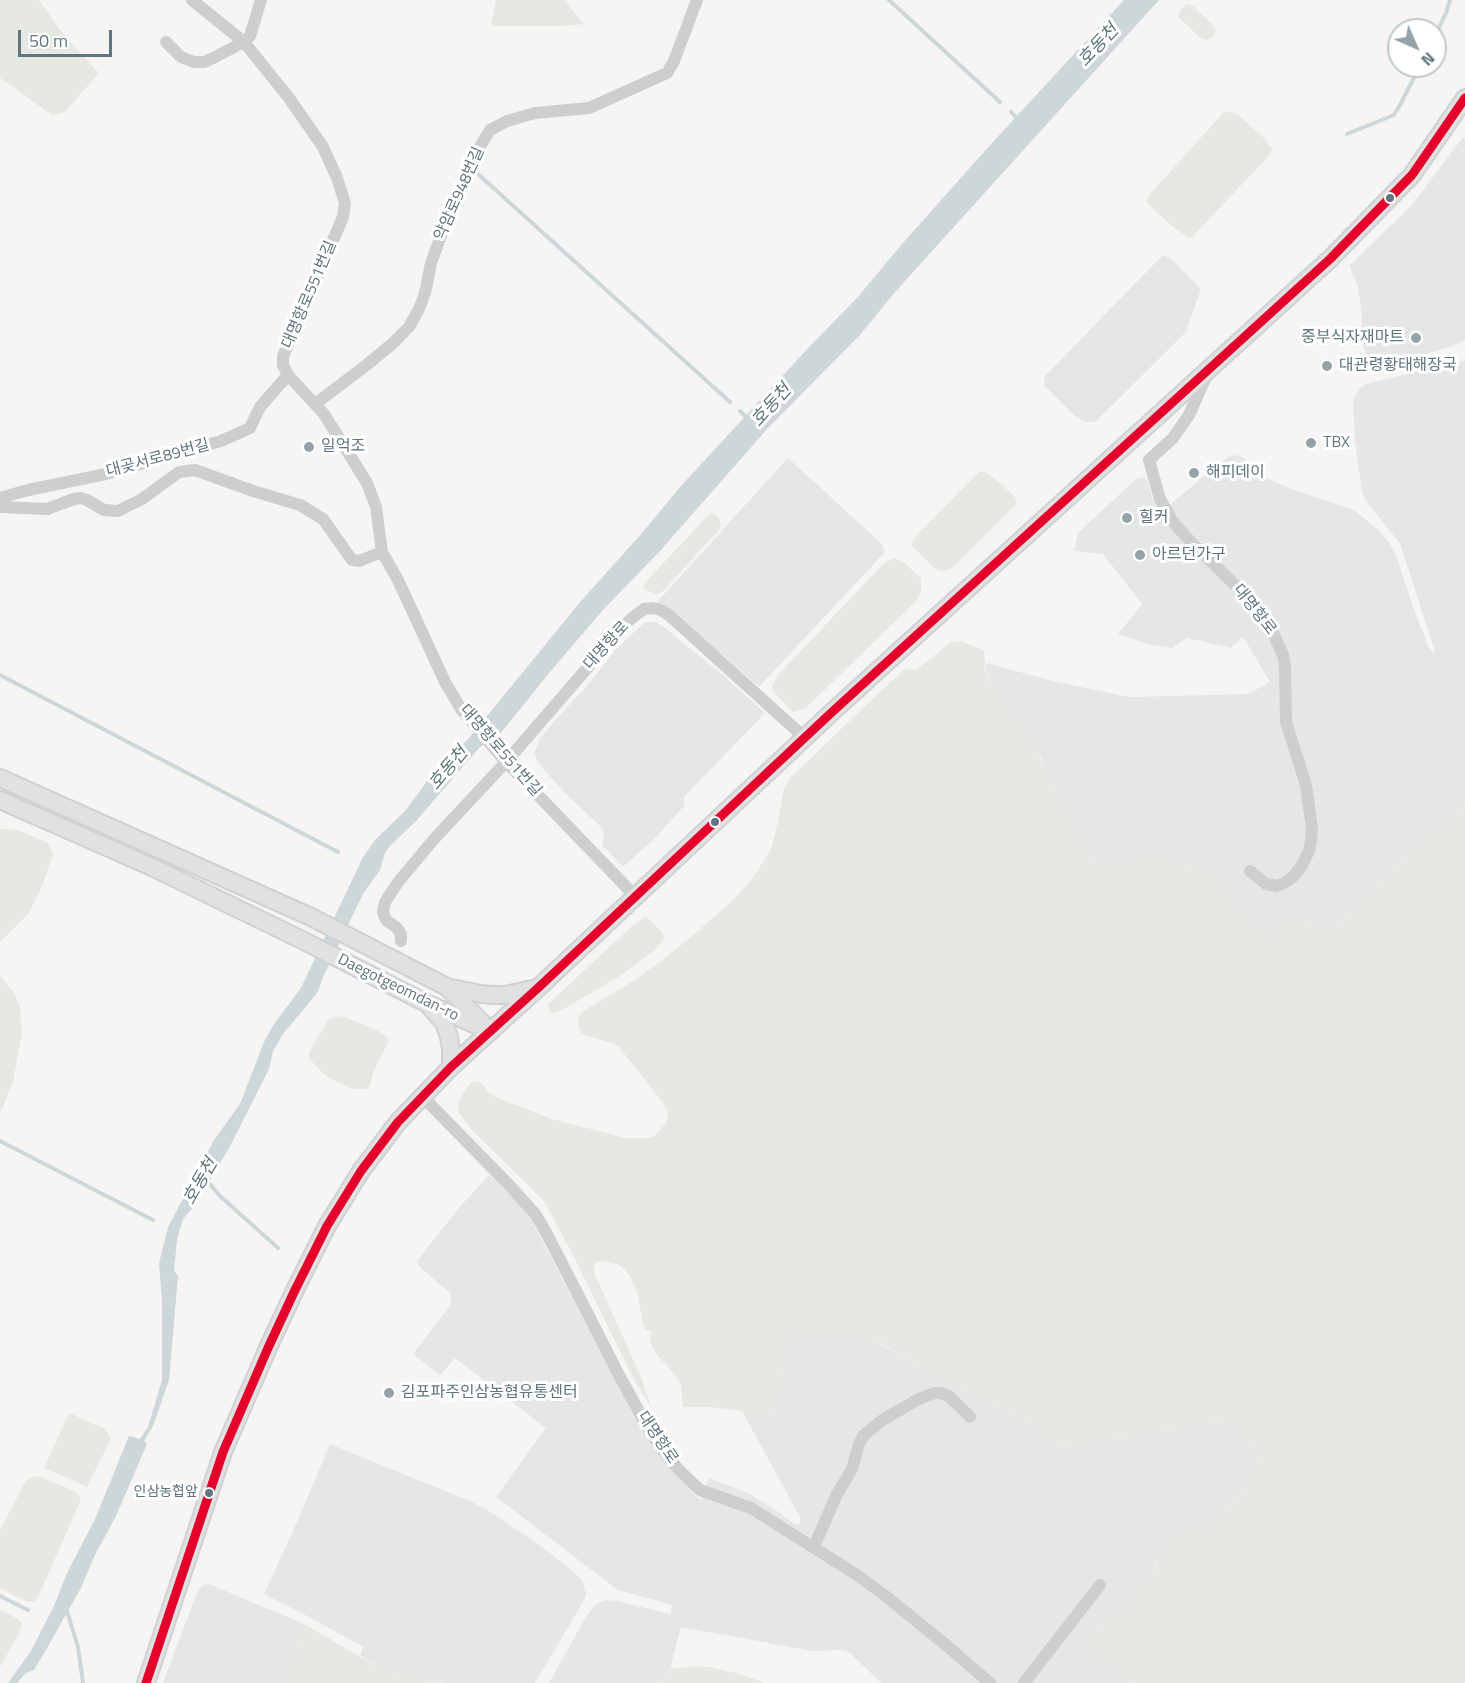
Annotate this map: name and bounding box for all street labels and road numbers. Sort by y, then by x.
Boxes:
street label: 약암로948번길 [431,144,489,244]
street label: 대명항로551번길 [279,238,341,352]
street label: 대곶서로89번길 [104,436,212,482]
street label: 대명항로 [1228,581,1280,639]
street label: 대명항로 [580,618,634,674]
street label: 대명항로551번길 [455,701,545,801]
street label: Daegotgeomdan-ro [334,950,462,1026]
street label: 대명항로 [633,1408,681,1468]

